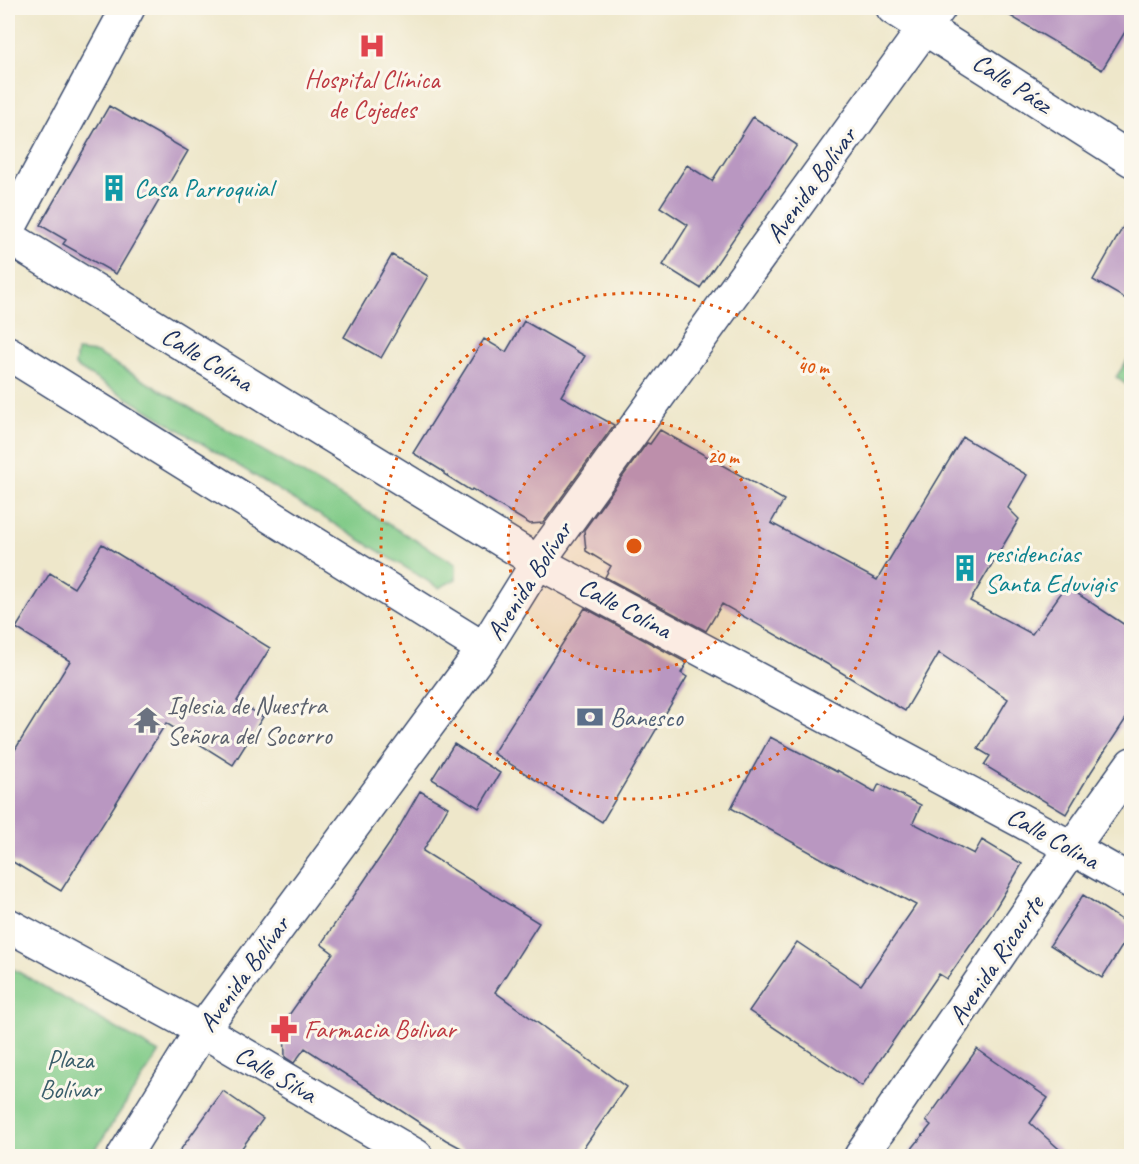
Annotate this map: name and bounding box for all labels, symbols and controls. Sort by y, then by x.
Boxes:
hospital icon: Hospital Clínica de Cojedes [357,31,387,61]
street label: Calle Páez [966,45,1060,122]
place label: Hospital Clínica de Cojedes [305,63,441,126]
street label: Avenida Bolívar [758,119,865,249]
place label: Casa Parroquial [134,172,277,205]
building icon: Casa Parroquial [99,173,129,203]
street label: Calle Colina [156,319,260,400]
text: 40 m [798,356,830,378]
text: 20 m [708,446,740,468]
street label: Avenida Bolívar [478,514,580,646]
centre of rings [624,536,644,556]
place label: residencias Santa Eduvigis [985,537,1118,600]
building icon: residencias Santa Eduvigis [950,553,980,583]
street label: Calle Colina [573,570,678,647]
place label: Iglesia de Nuestra Señora del Socorro [167,689,334,752]
place label: Banesco [610,701,685,734]
bank icon: Banesco [575,702,605,732]
temple icon: Iglesia de Nuestra Señora del Socorro [132,705,162,735]
street label: Calle Colina [1001,799,1106,877]
street label: Avenida Ricaurte [941,887,1053,1031]
street label: Avenida Bolívar [191,908,298,1038]
place label: Farmacia Bolivar [304,1013,458,1046]
pharmacy icon: Farmacia Bolivar [269,1014,299,1044]
street label: Calle Silva [229,1038,324,1111]
park label: Plaza Bolívar [39,1043,102,1106]

